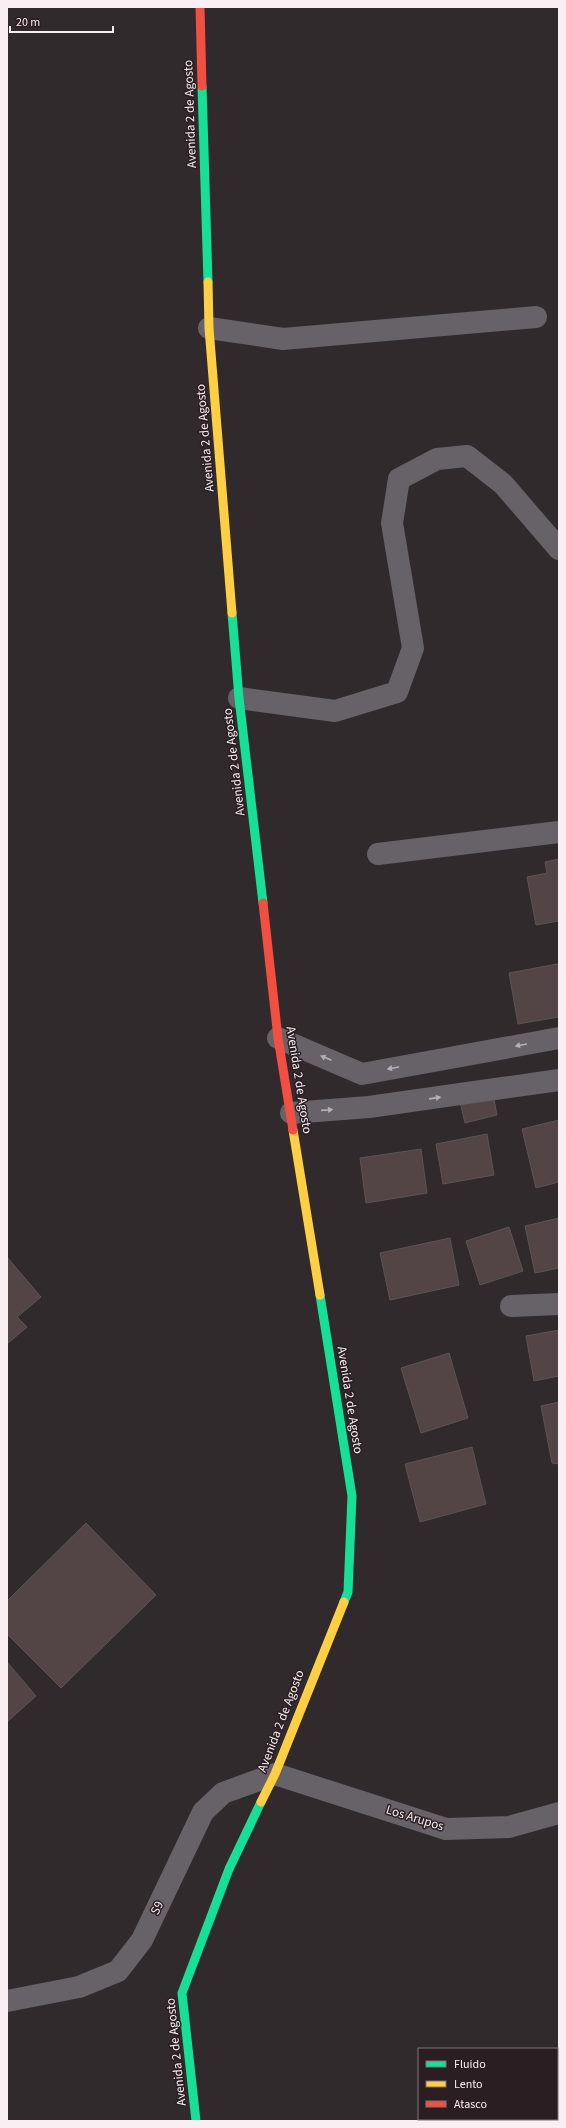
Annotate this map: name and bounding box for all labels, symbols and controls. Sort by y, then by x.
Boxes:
scale bar [10,8,113,34]
text: 20 m [16,14,40,31]
street label: Avenida 2 de Agosto [179,60,201,168]
street label: Avenida 2 de Agosto [191,383,219,493]
street label: Avenida 2 de Agosto [218,707,250,817]
street label: Avenida 2 de Agosto [282,1025,316,1135]
one-way arrow [515,1042,527,1048]
one-way arrow [320,1055,332,1062]
one-way arrow [387,1065,399,1071]
one-way arrow [429,1095,441,1101]
one-way arrow [321,1107,333,1114]
street label: Avenida 2 de Agosto [333,1345,367,1455]
street label: Avenida 2 de Agosto [253,1667,309,1775]
street label: Los Arupos [384,1801,447,1835]
street label: S9 [146,1898,168,1918]
street label: Avenida 2 de Agosto [161,1997,191,2107]
legend [418,2048,558,2120]
text: Fluido [454,2056,486,2073]
text: Lento [454,2076,483,2093]
text: Atasco [454,2096,487,2113]

